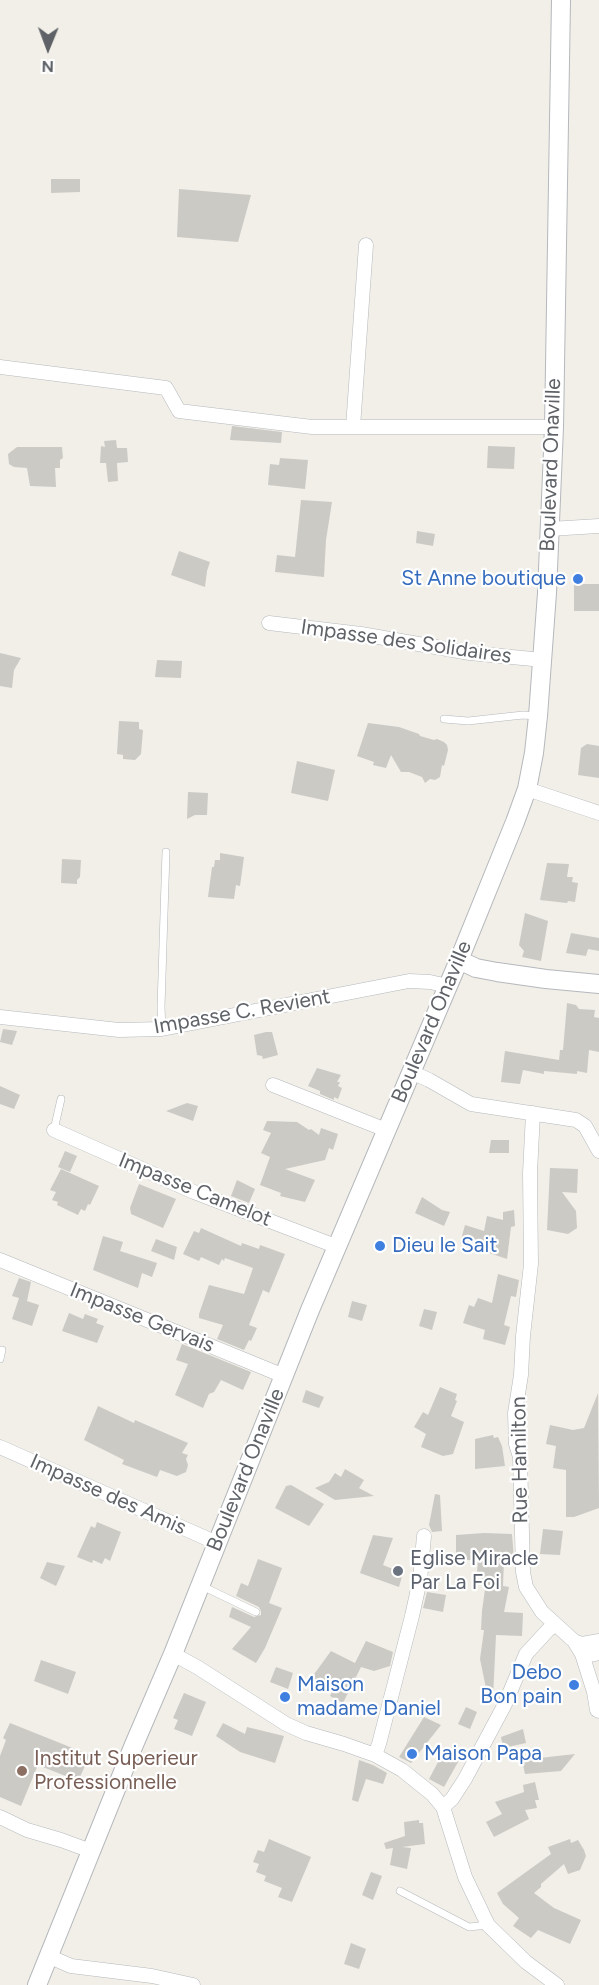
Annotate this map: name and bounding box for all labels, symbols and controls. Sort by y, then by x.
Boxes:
north arrow [18,18,78,78]
text: N [41,57,54,76]
street label: Boulevard Onaville [535,378,567,552]
place label: St Anne boutique [401,566,566,592]
marker: St Anne boutique [571,572,585,586]
street label: Impasse des Solidaires [299,615,513,669]
street label: Boulevard Onaville [386,937,478,1107]
street label: Impasse C. Revient [152,984,332,1040]
street label: Impasse Camelot [115,1148,275,1232]
place label: Dieu le Sait [392,1233,497,1259]
marker: Dieu le Sait [373,1239,387,1253]
street label: Impasse Gervais [66,1278,218,1358]
street label: Boulevard Onaville [202,1385,290,1555]
street label: Rue Hamilton [506,1396,534,1524]
street label: Impasse des Amis [26,1449,190,1541]
place label: Eglise Miracle Par La Foi [410,1546,539,1596]
marker: Eglise Miracle Par La Foi [391,1564,405,1578]
place label: Debo Bon pain [480,1660,562,1710]
place label: Maison madame Daniel [297,1672,441,1722]
marker: Debo Bon pain [567,1678,581,1692]
marker: Maison madame Daniel [278,1690,292,1704]
place label: Maison Papa [424,1741,542,1767]
place label: Institut Superieur Professionnelle [34,1746,198,1796]
marker: Maison Papa [405,1747,419,1761]
marker: Institut Superieur Professionnelle [15,1764,29,1778]

